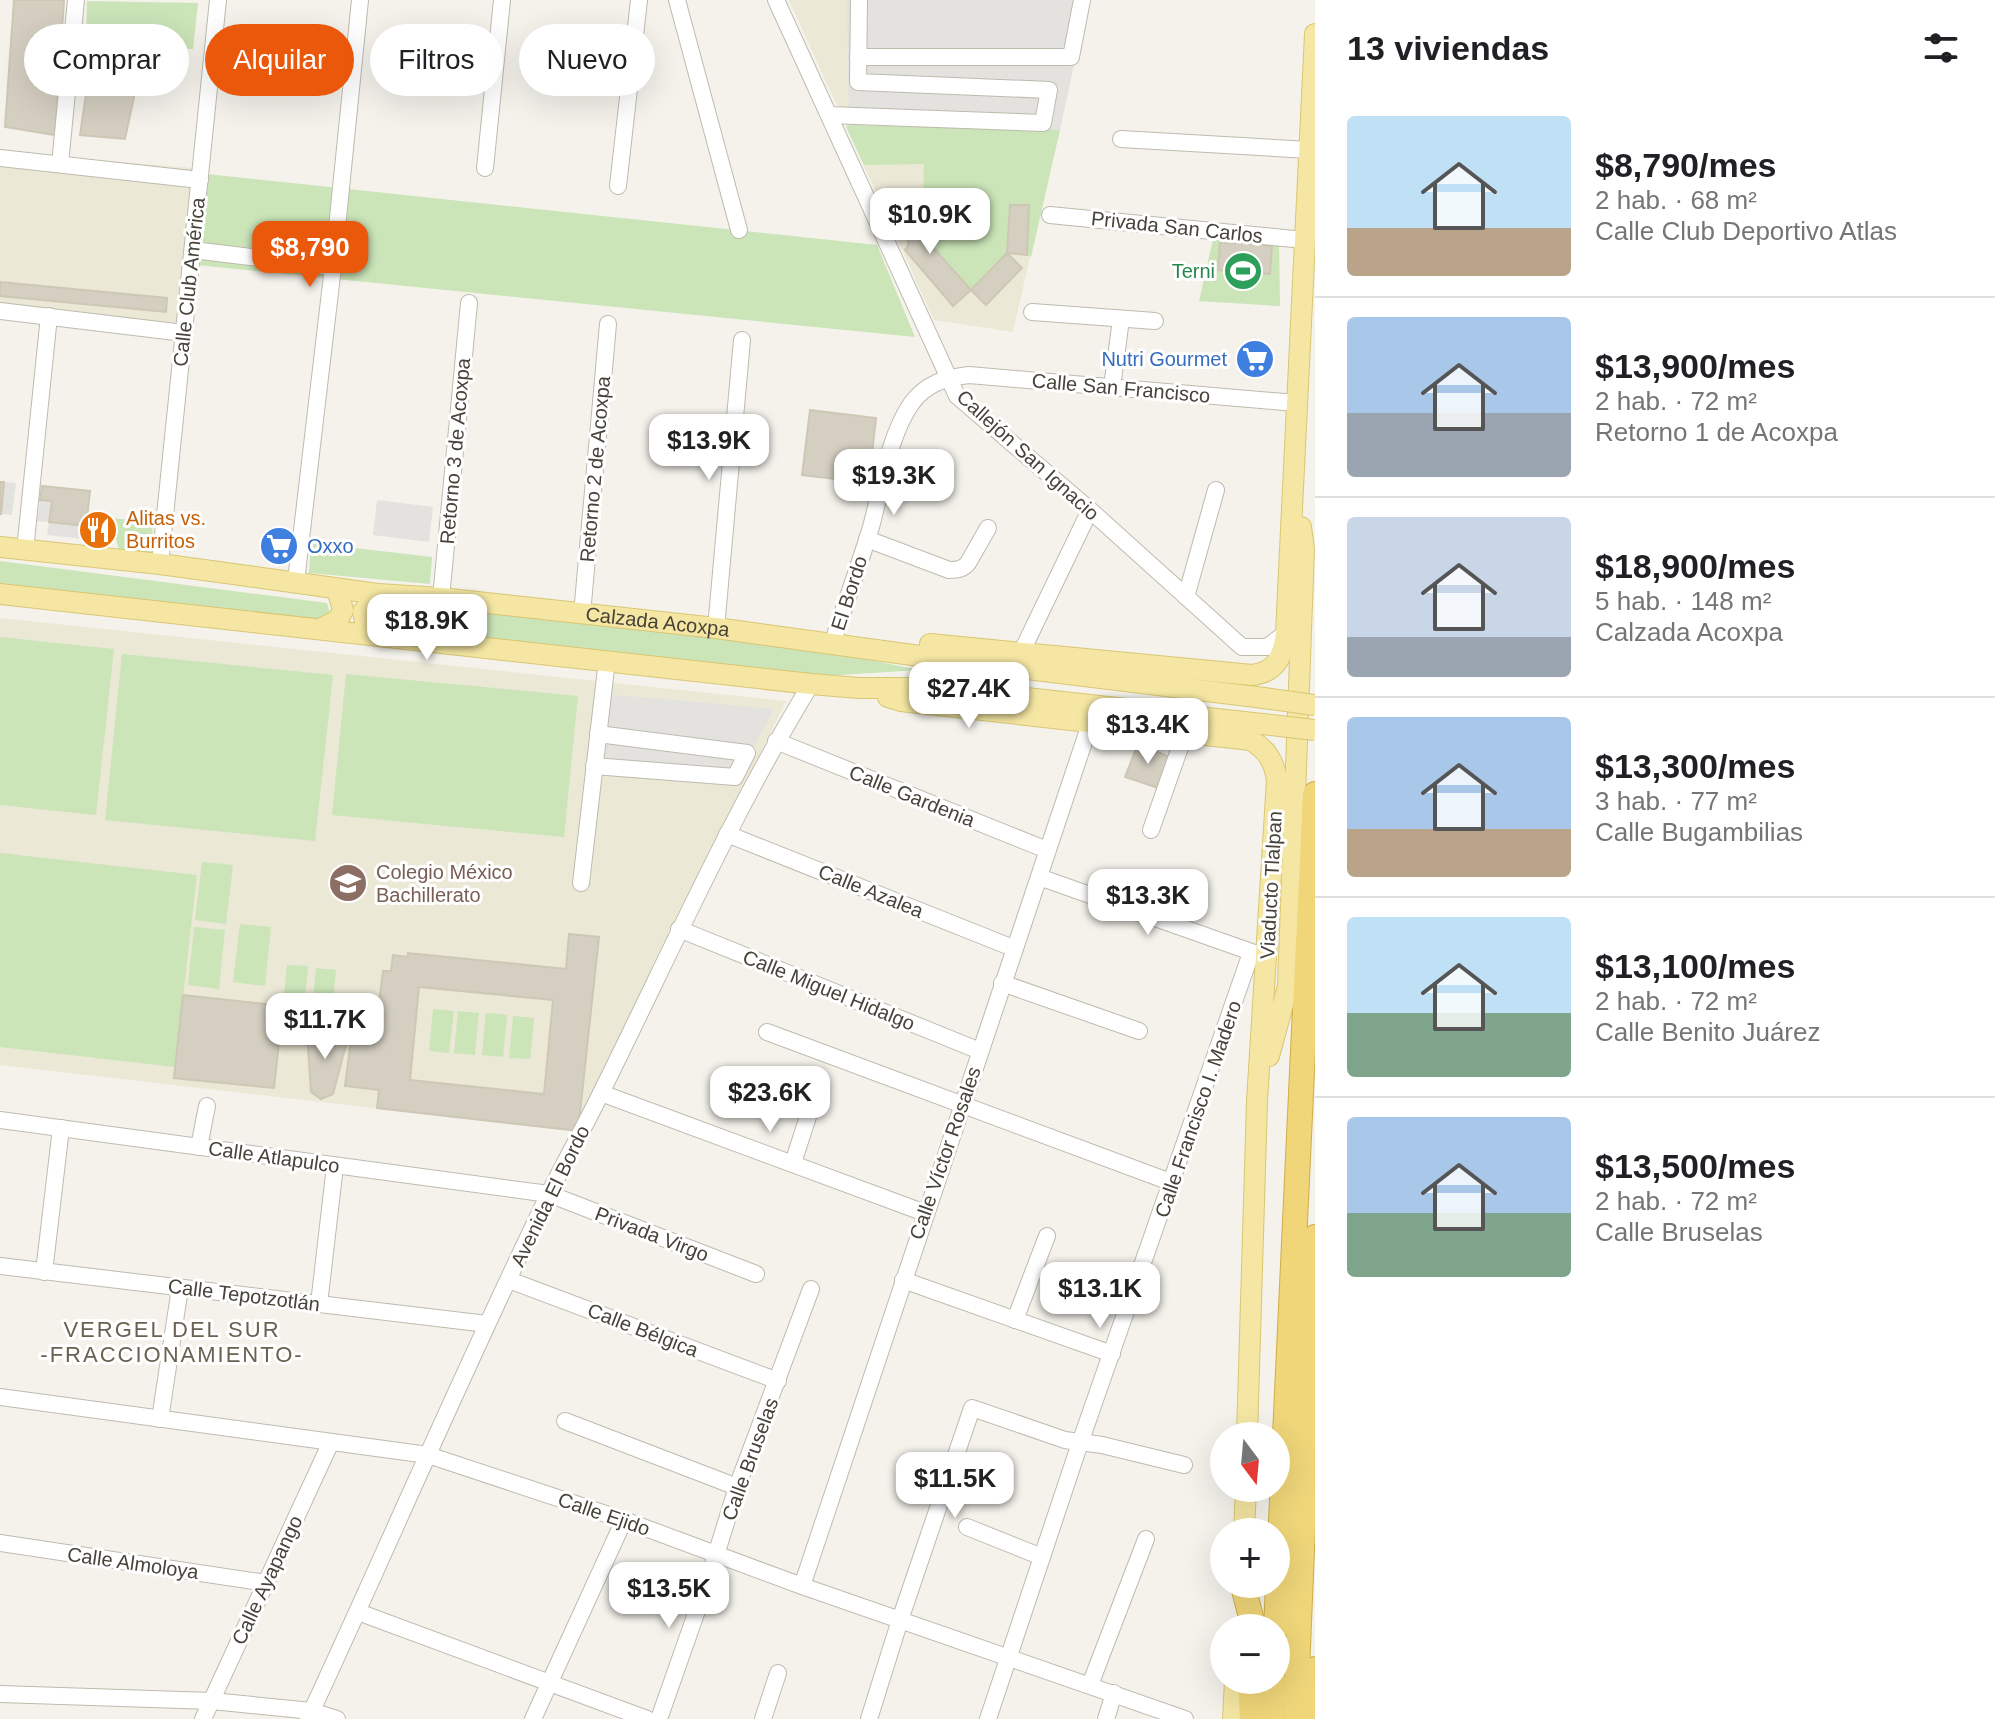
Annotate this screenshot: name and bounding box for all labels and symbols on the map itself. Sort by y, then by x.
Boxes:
pin: $10.9K [865,188,995,256]
street label: Calle Club América [169,195,209,368]
street label: Privada San Carlos [1090,207,1264,247]
pin: $8,790 [245,221,375,289]
sports icon: Terni [1222,250,1264,292]
place label: Terni [1172,260,1215,282]
supermarket icon: Nutri Gourmet [1234,338,1276,380]
place label: Nutri Gourmet [1101,348,1227,370]
street label: Retorno 3 de Acoxpa [436,356,474,545]
street label: Calle San Francisco [1031,369,1211,407]
street label: Retorno 2 de Acoxpa [576,374,614,563]
street label: Callejón San Ignacio [952,385,1104,525]
pin: $13.9K [644,414,774,482]
pin: $19.3K [829,449,959,517]
place label: Alitas vs. Burritos [126,507,206,552]
restaurant icon: Alitas vs. Burritos [77,509,119,551]
supermarket icon: Oxxo [258,525,300,567]
place label: Oxxo [307,535,354,557]
street label: El Bordo [827,553,871,633]
pin: $18.9K [362,594,492,662]
street label: Calzada Acoxpa [585,603,732,641]
pin: $27.4K [904,662,1034,730]
pin: $13.4K [1083,698,1213,766]
street label: Calle Gardenia [846,761,979,832]
street label: Viaducto Tlalpan [1256,810,1286,960]
street label: Calle Azalea [815,860,927,922]
place label: Colegio México Bachillerato [376,861,513,906]
school or university icon: Colegio México Bachillerato [327,862,369,904]
pin: $13.3K [1083,869,1213,937]
street label: Calle Miguel Hidalgo [740,945,918,1035]
pin: $11.7K [260,993,390,1061]
street label: Calle Francisco I. Madero [1151,998,1245,1220]
street label: Calle Víctor Rosales [905,1064,985,1242]
pin: $23.6K [705,1066,835,1134]
street label: Avenida El Bordo [506,1122,594,1270]
street label: Calle Atlapulco [207,1137,341,1177]
street label: Privada Virgo [592,1202,712,1266]
pin: $13.1K [1035,1262,1165,1330]
street label: Calle Tepotzotlán [167,1275,321,1315]
street label: Calle Bélgica [585,1299,702,1361]
district label: VERGEL DEL SUR -FRACCIONAMIENTO- [40,1317,304,1367]
street label: Calle Bruselas [718,1395,782,1523]
north arrow [1210,1422,1290,1502]
pin: $11.5K [890,1452,1020,1520]
street label: Calle Ejido [555,1488,653,1540]
street label: Calle Ayapango [228,1512,306,1648]
street label: Calle Almoloya [66,1543,201,1583]
pin: $13.5K [604,1562,734,1630]

